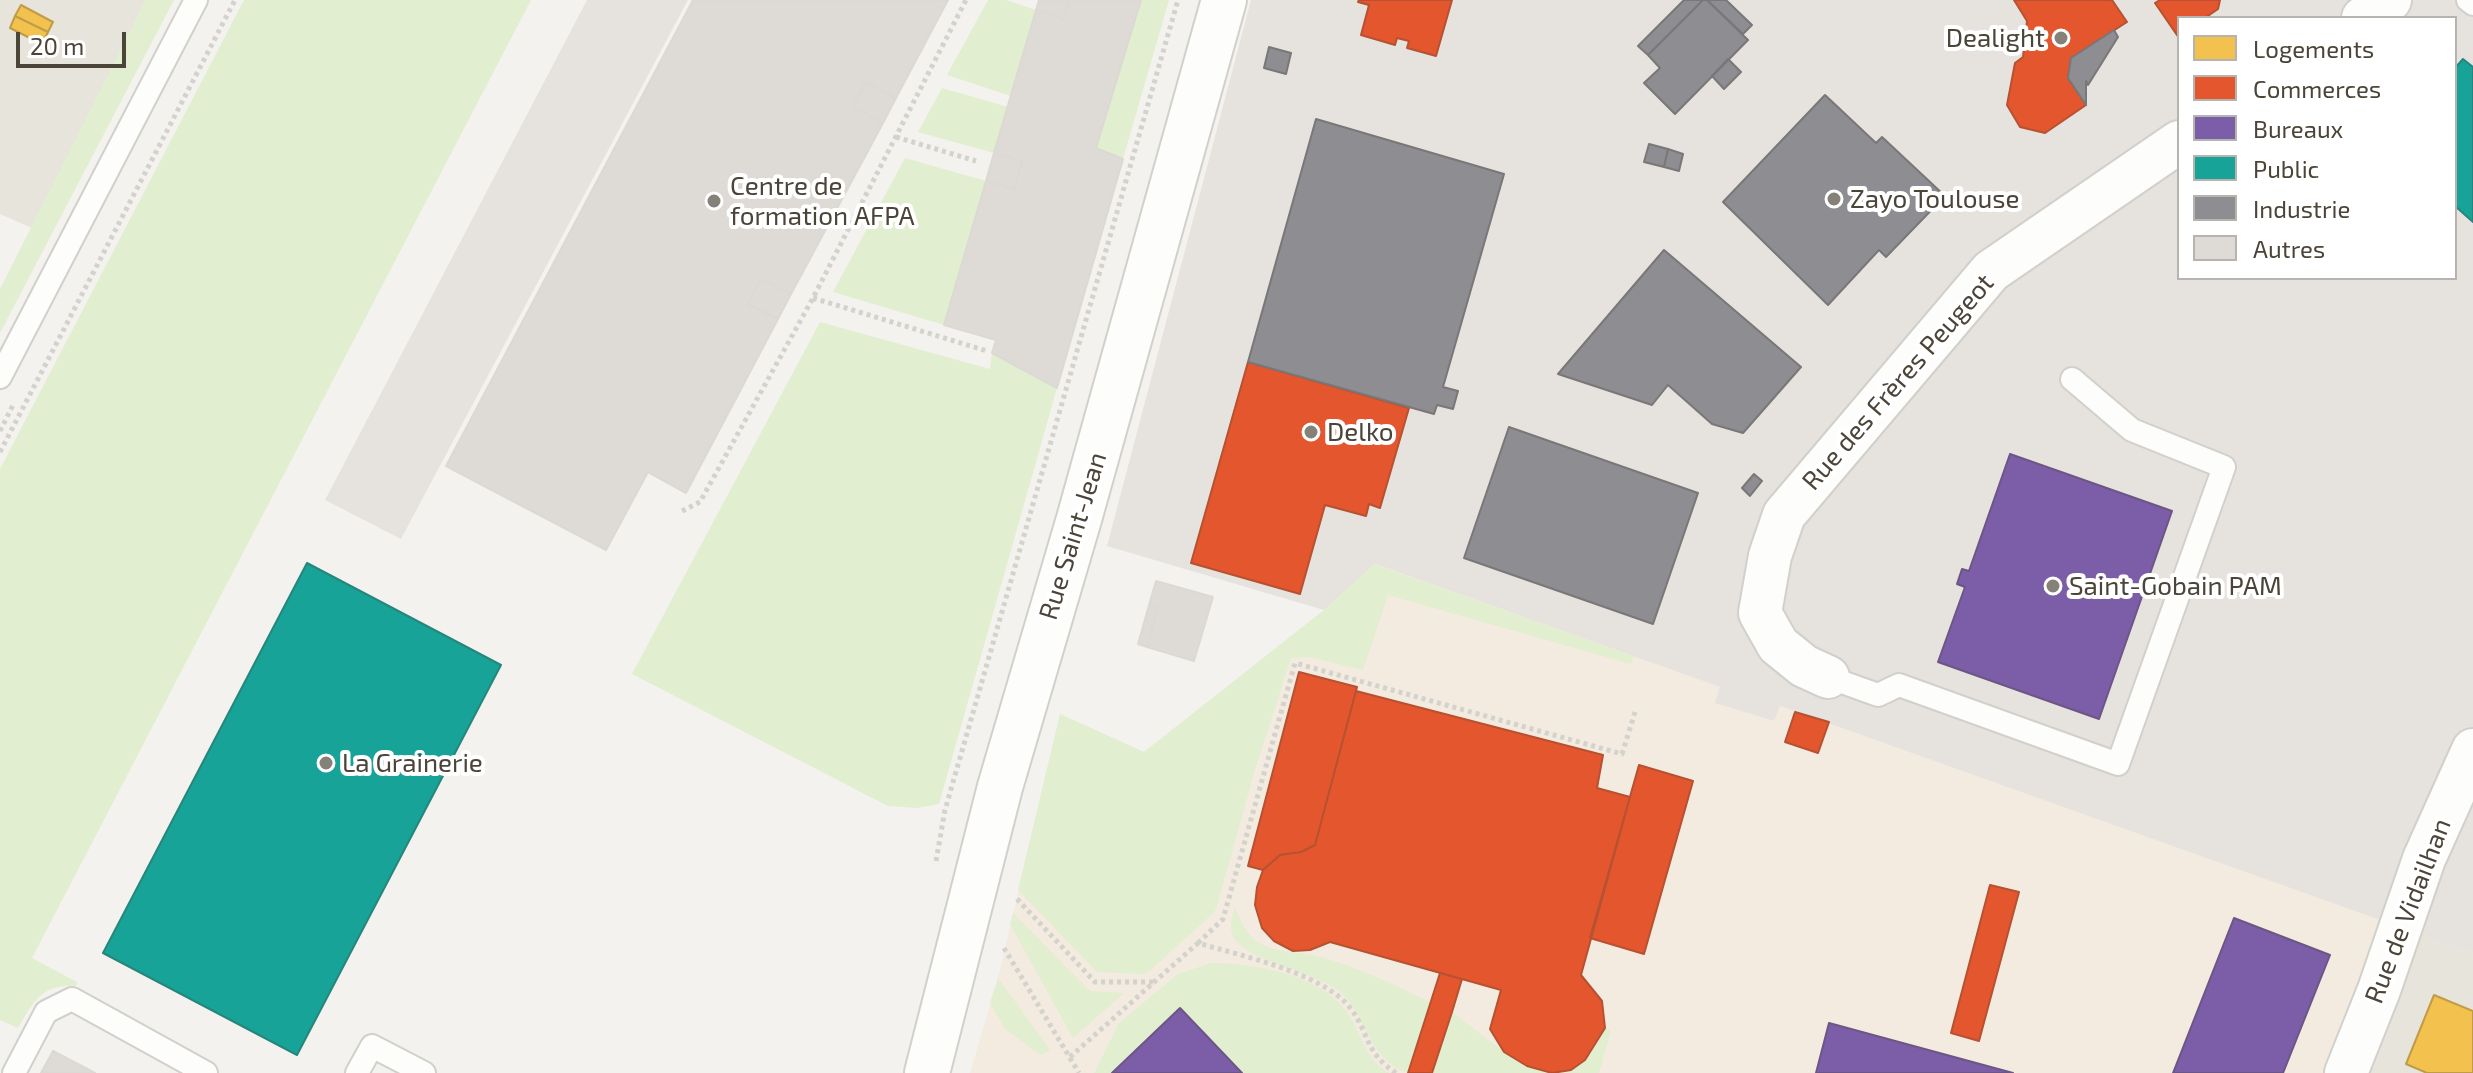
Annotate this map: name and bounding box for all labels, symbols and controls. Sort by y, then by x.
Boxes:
scale bar [20,16,130,66]
legend [2177,16,2457,280]
place label: Dealight [1946,22,2045,54]
marker: Dealight [2052,29,2070,47]
text: 20 m [30,31,84,60]
text: Logements [2253,34,2374,63]
text: Commerces [2253,74,2381,103]
text: Bureaux [2253,114,2343,143]
text: Public [2253,154,2319,183]
place label: Centre de formation AFPA [730,170,915,232]
place label: Zayo Toulouse [1850,183,2019,215]
marker: Zayo Toulouse [1825,190,1843,208]
marker: Centre de formation AFPA [705,192,723,210]
text: Industrie [2253,194,2350,223]
text: Autres [2253,234,2325,263]
street label: Rue des Frères Peugeot [1796,268,2000,496]
place label: Delko [1327,416,1394,448]
marker: Delko [1302,423,1320,441]
street label: Rue Saint-Jean [1033,448,1113,624]
place label: Saint-Gobain PAM [2069,570,2282,602]
marker: Saint-Gobain PAM [2044,577,2062,595]
place label: La Grainerie [342,747,483,779]
marker: La Grainerie [317,754,335,772]
street label: Rue de Vidailhan [2358,814,2458,1008]

